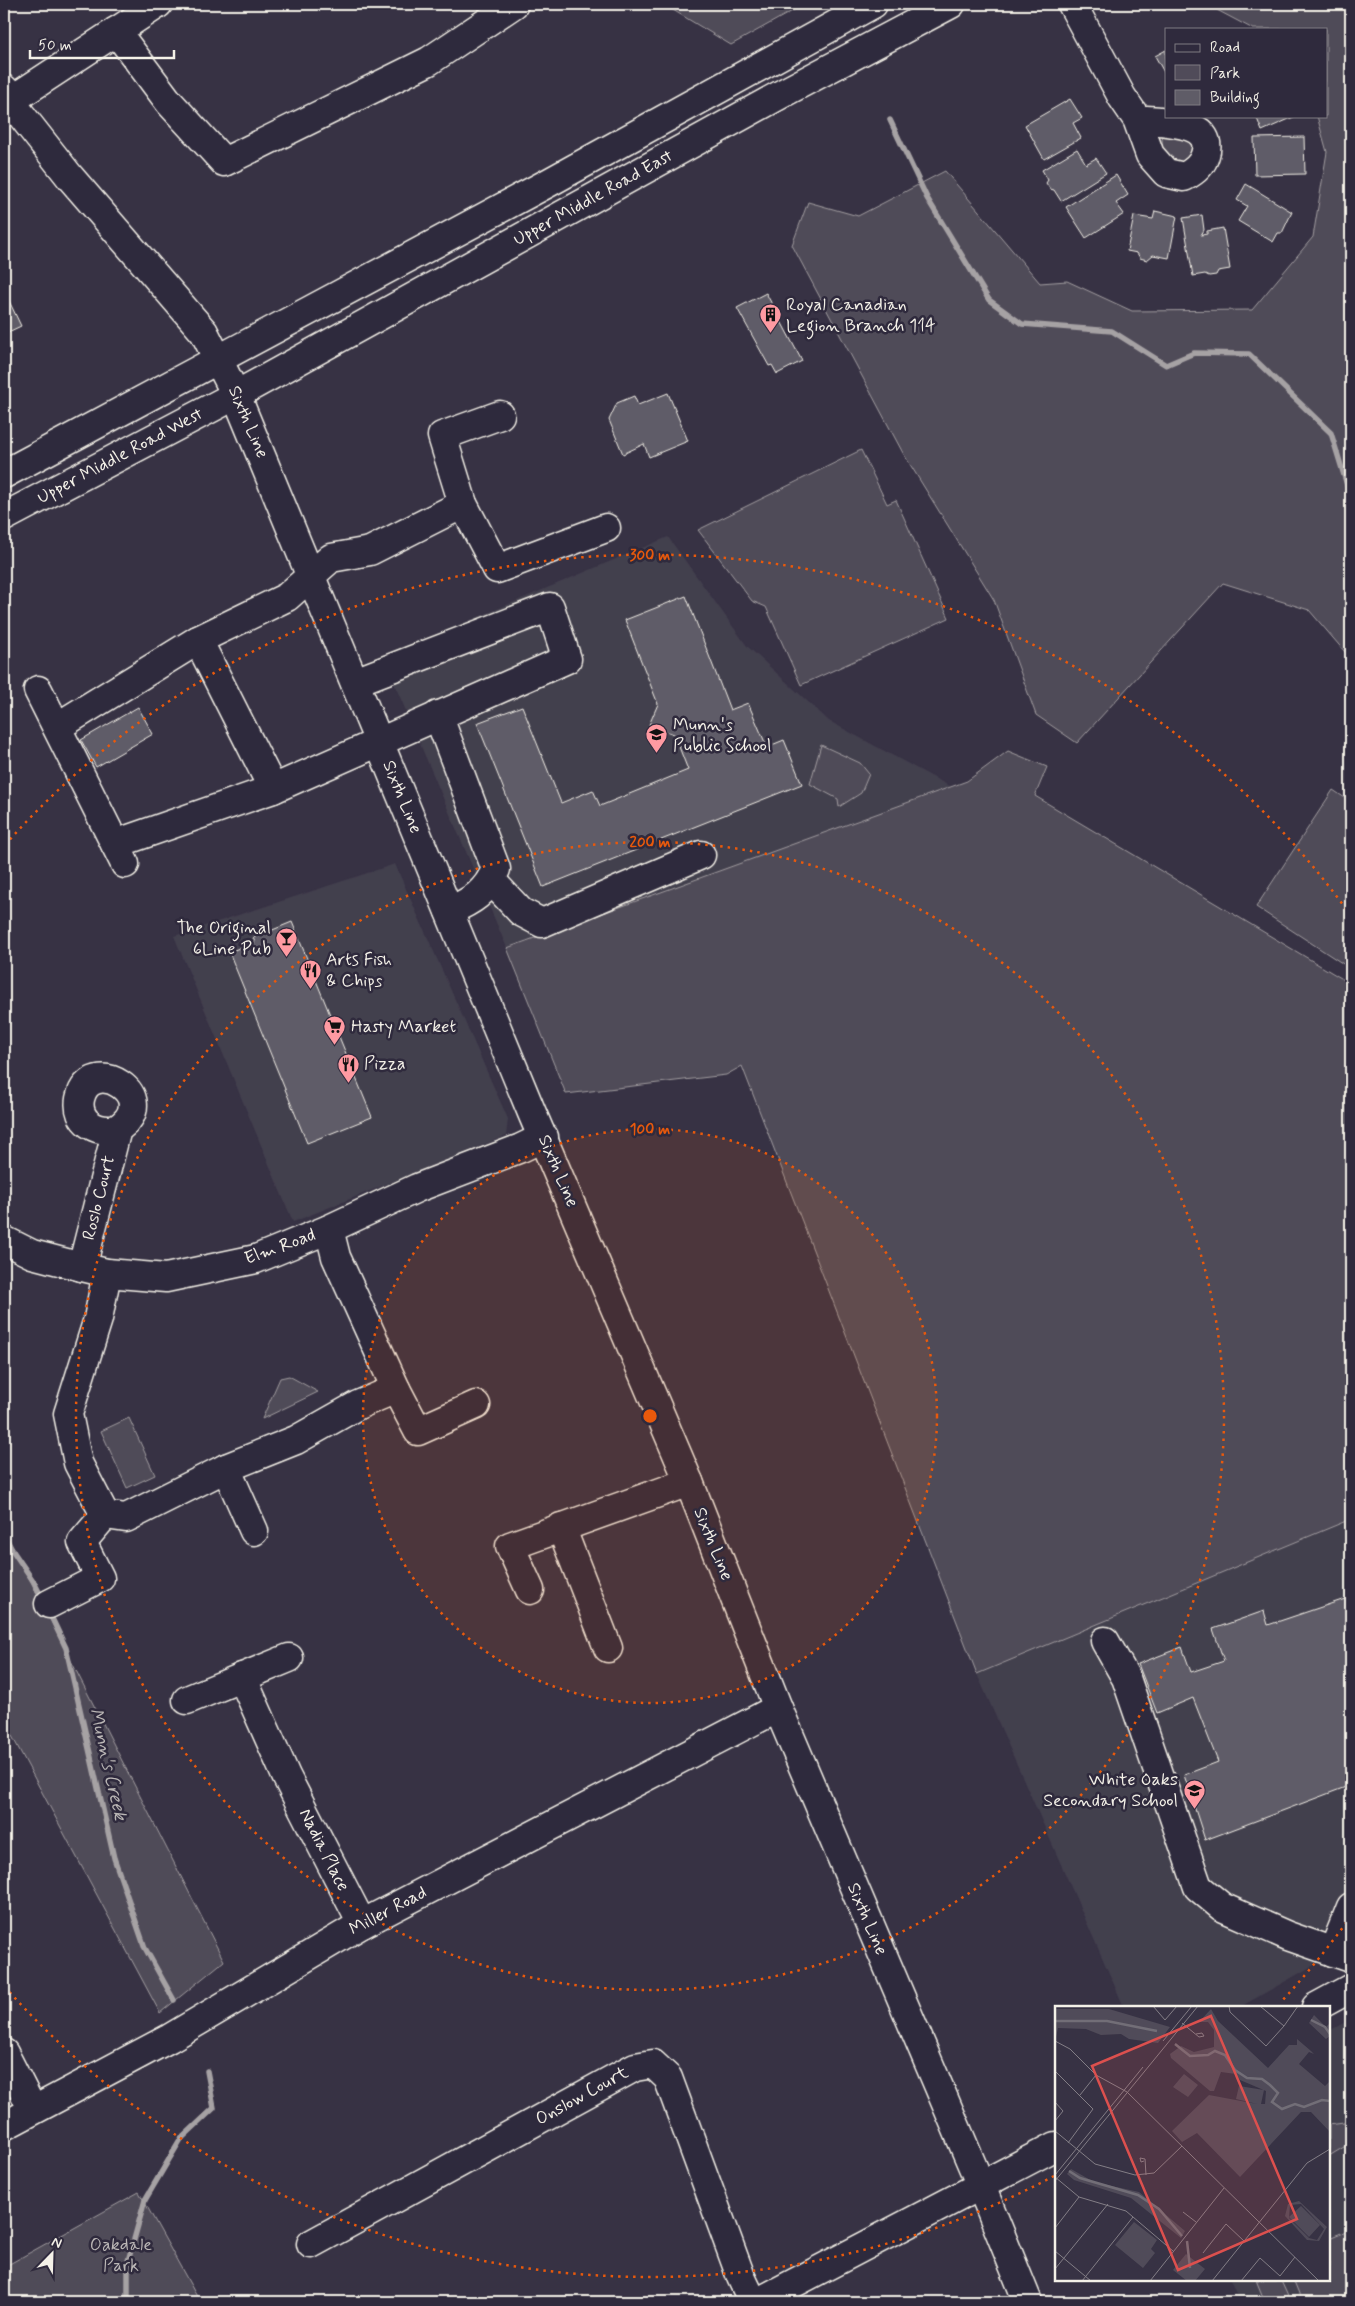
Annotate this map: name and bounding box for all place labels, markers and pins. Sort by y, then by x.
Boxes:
place label: Royal Canadian Legion Branch 114 [786,293,936,340]
building icon: Royal Canadian Legion Branch 114 [758,303,782,334]
place label: Munn's Public School [673,713,771,758]
school or university icon: Munn's Public School [645,723,669,754]
place label: The Original 6Line Pub [177,916,271,961]
bar icon: The Original 6Line Pub [275,926,299,957]
place label: Arts Fish & Chips [326,948,392,993]
restaurant icon: Arts Fish & Chips [298,958,322,989]
supermarket icon: Hasty Market [323,1015,347,1046]
place label: Hasty Market [351,1015,456,1039]
restaurant icon: Pizza [336,1052,360,1083]
place label: Pizza [364,1052,406,1076]
centre of rings [641,1407,659,1425]
place label: White Oaks Secondary School [1043,1768,1178,1813]
school or university icon: White Oaks Secondary School [1182,1778,1206,1809]

